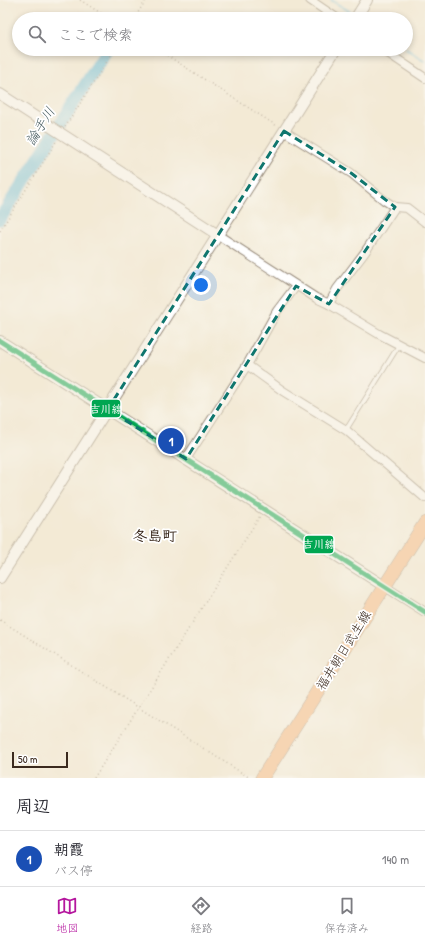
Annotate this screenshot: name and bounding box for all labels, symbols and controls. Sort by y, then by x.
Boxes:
search box [12,12,413,56]
icon: search [26,23,48,45]
text: ここで検索 [58,24,133,45]
water label: 論手川 [20,103,59,149]
your location [191,275,211,295]
line badge: 吉川線 [91,399,121,418]
text: 吉川線 [90,402,123,416]
pin: 1 [158,426,184,456]
district label: 冬島町 [132,525,178,546]
line badge: 吉川線 [304,535,334,554]
text: 吉川線 [303,537,336,551]
street label: 福井朝日武生線 [311,606,375,693]
scale bar [12,750,68,769]
text: 50 m [18,752,38,766]
text: 周辺 [16,794,50,817]
text: 朝霞 [54,839,84,860]
text: 1 [27,850,31,868]
text: 140 m [382,850,409,868]
text: バス停 [54,861,93,879]
tab: 地図 [56,895,78,935]
tab: 経路 [190,895,212,935]
tab: 保存済み [325,895,369,935]

